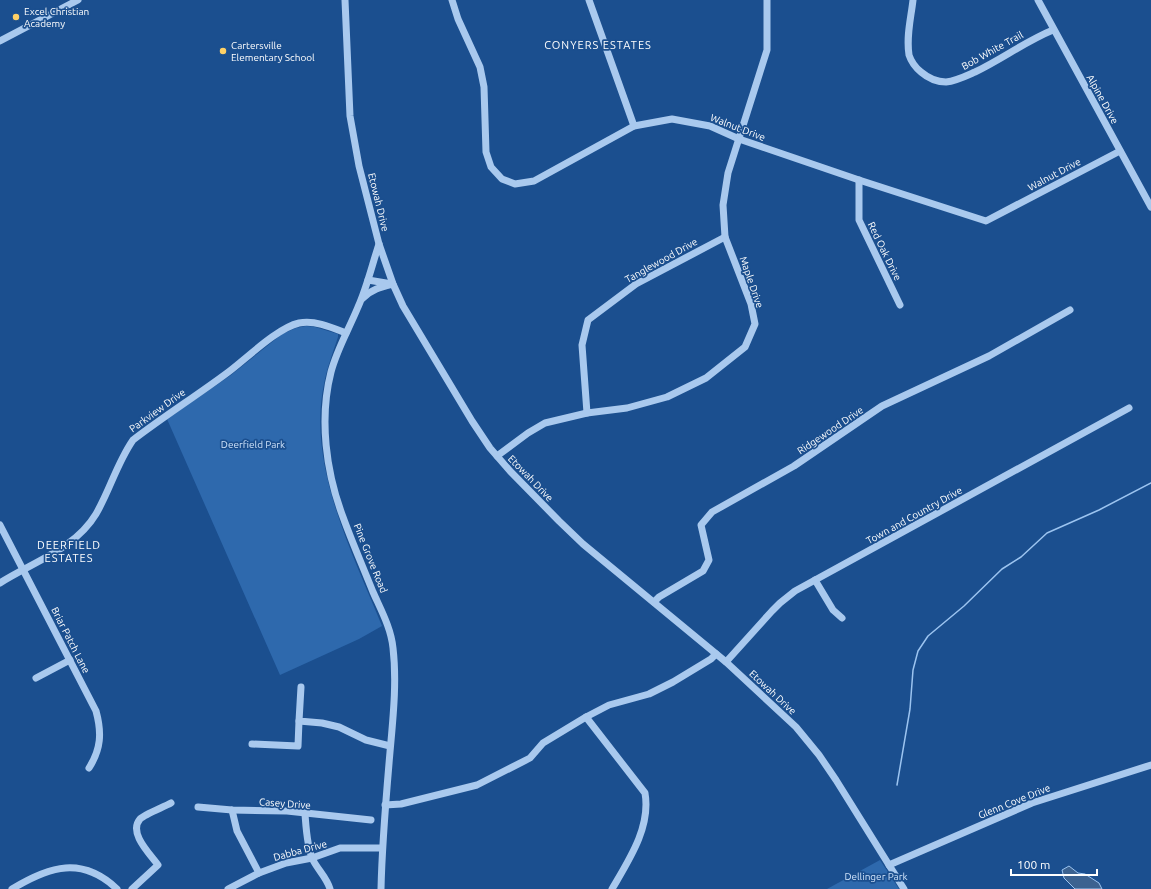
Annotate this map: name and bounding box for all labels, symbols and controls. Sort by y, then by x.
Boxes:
place label: Excel Christian Academy [24,6,89,29]
marker: Excel Christian Academy [11,12,21,22]
street label: Bob White Trail [960,29,1025,72]
district label: CONYERS ESTATES [544,39,652,51]
place label: Cartersville Elementary School [231,40,315,63]
marker: Cartersville Elementary School [218,46,228,56]
street label: Alpine Drive [1085,73,1121,126]
street label: Walnut Drive [709,112,767,143]
street label: Walnut Drive [1026,156,1082,193]
street label: Etowah Drive [366,172,391,233]
street label: Red Oak Drive [866,220,903,282]
street label: Tanglewood Drive [623,236,699,285]
street label: Maple Drive [738,255,765,309]
street label: Parkview Drive [127,386,187,434]
street label: Ridgewood Drive [795,404,865,457]
park label: Deerfield Park [221,439,285,450]
street label: Etowah Drive [506,453,555,504]
street label: Town and Country Drive [864,485,964,546]
street label: Pine Grove Road [352,522,390,595]
district label: DEERFIELD ESTATES [37,539,101,564]
street label: Briar Patch Lane [49,605,92,675]
street label: Etowah Drive [747,668,798,717]
street label: Glenn Cove Drive [977,782,1052,821]
street label: Casey Drive [259,796,311,811]
street label: Dabba Drive [272,838,328,863]
scale bar [1011,851,1097,877]
text: 100 m [1017,858,1050,871]
park label: Dellinger Park [844,871,908,882]

